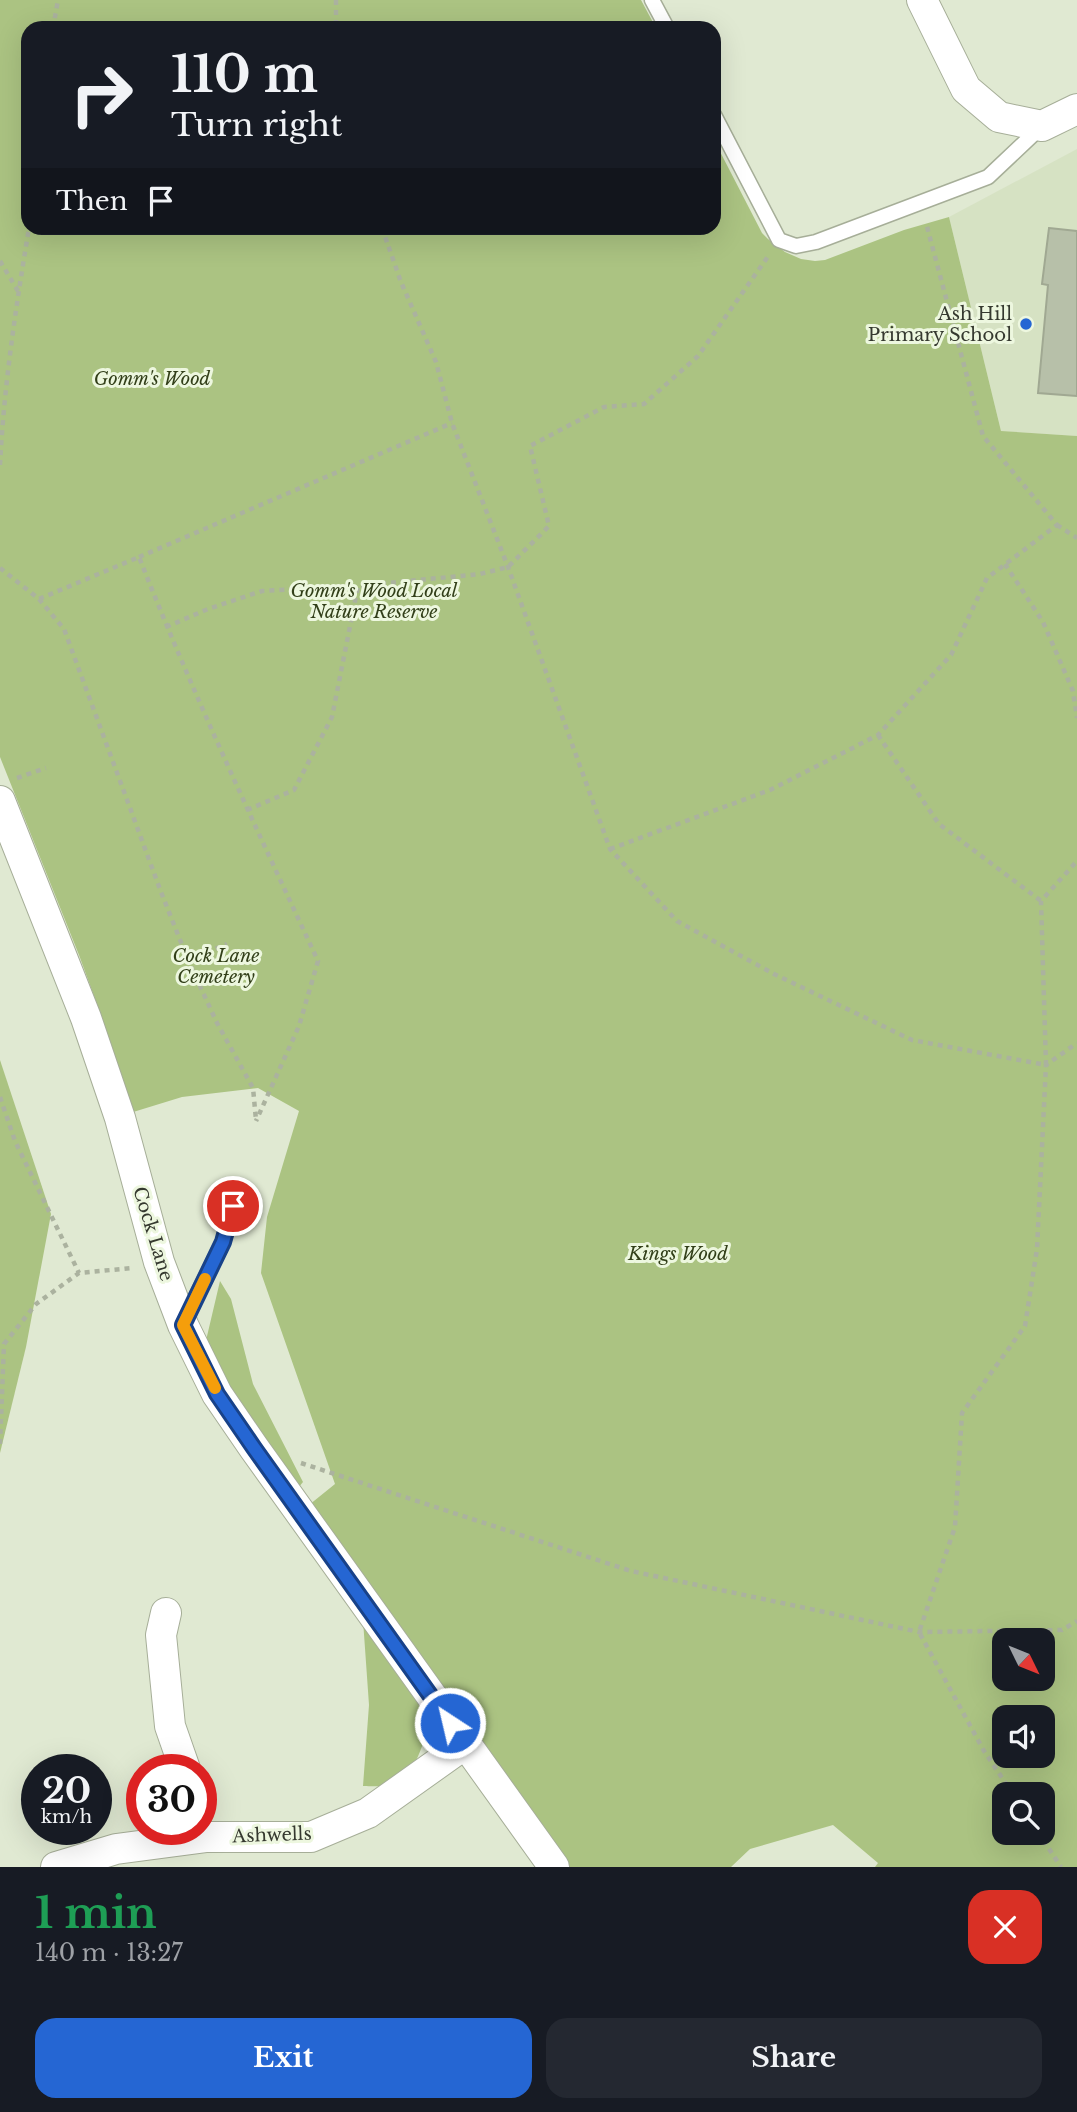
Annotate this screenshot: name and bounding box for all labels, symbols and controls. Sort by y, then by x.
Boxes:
text: 110 m [171,44,318,105]
icon: right [56,49,147,140]
text: Turn right [171,105,342,145]
icon: arrive [142,182,180,220]
text: Then [56,185,128,217]
place label: Ash Hill Primary School [868,303,1012,346]
marker: Ash Hill Primary School [1018,316,1034,332]
park label: Gomm's Wood [94,368,211,390]
park label: Gomm's Wood Local Nature Reserve [291,580,458,623]
park label: Cock Lane Cemetery [172,945,260,988]
pin [203,1176,263,1236]
street label: Cock Lane [128,1184,178,1284]
icon: arrive [214,1187,252,1225]
park label: Kings Wood [627,1243,728,1265]
north arrow [992,1628,1055,1690]
map controls [992,1628,1055,1845]
position arrow [413,1686,487,1760]
button: sound [992,1705,1055,1768]
speed limit sign: 30 [126,1754,217,1845]
text: 20 [42,1769,91,1812]
button: search [992,1782,1055,1845]
text: km/h [41,1806,92,1828]
street label: Ashwells [231,1823,312,1847]
text: 1 min [35,1887,157,1939]
button: close [968,1890,1042,1964]
text: 140 m · 13:27 [35,1939,183,1967]
button: Exit [35,2018,532,2098]
button: Share [546,2018,1042,2098]

